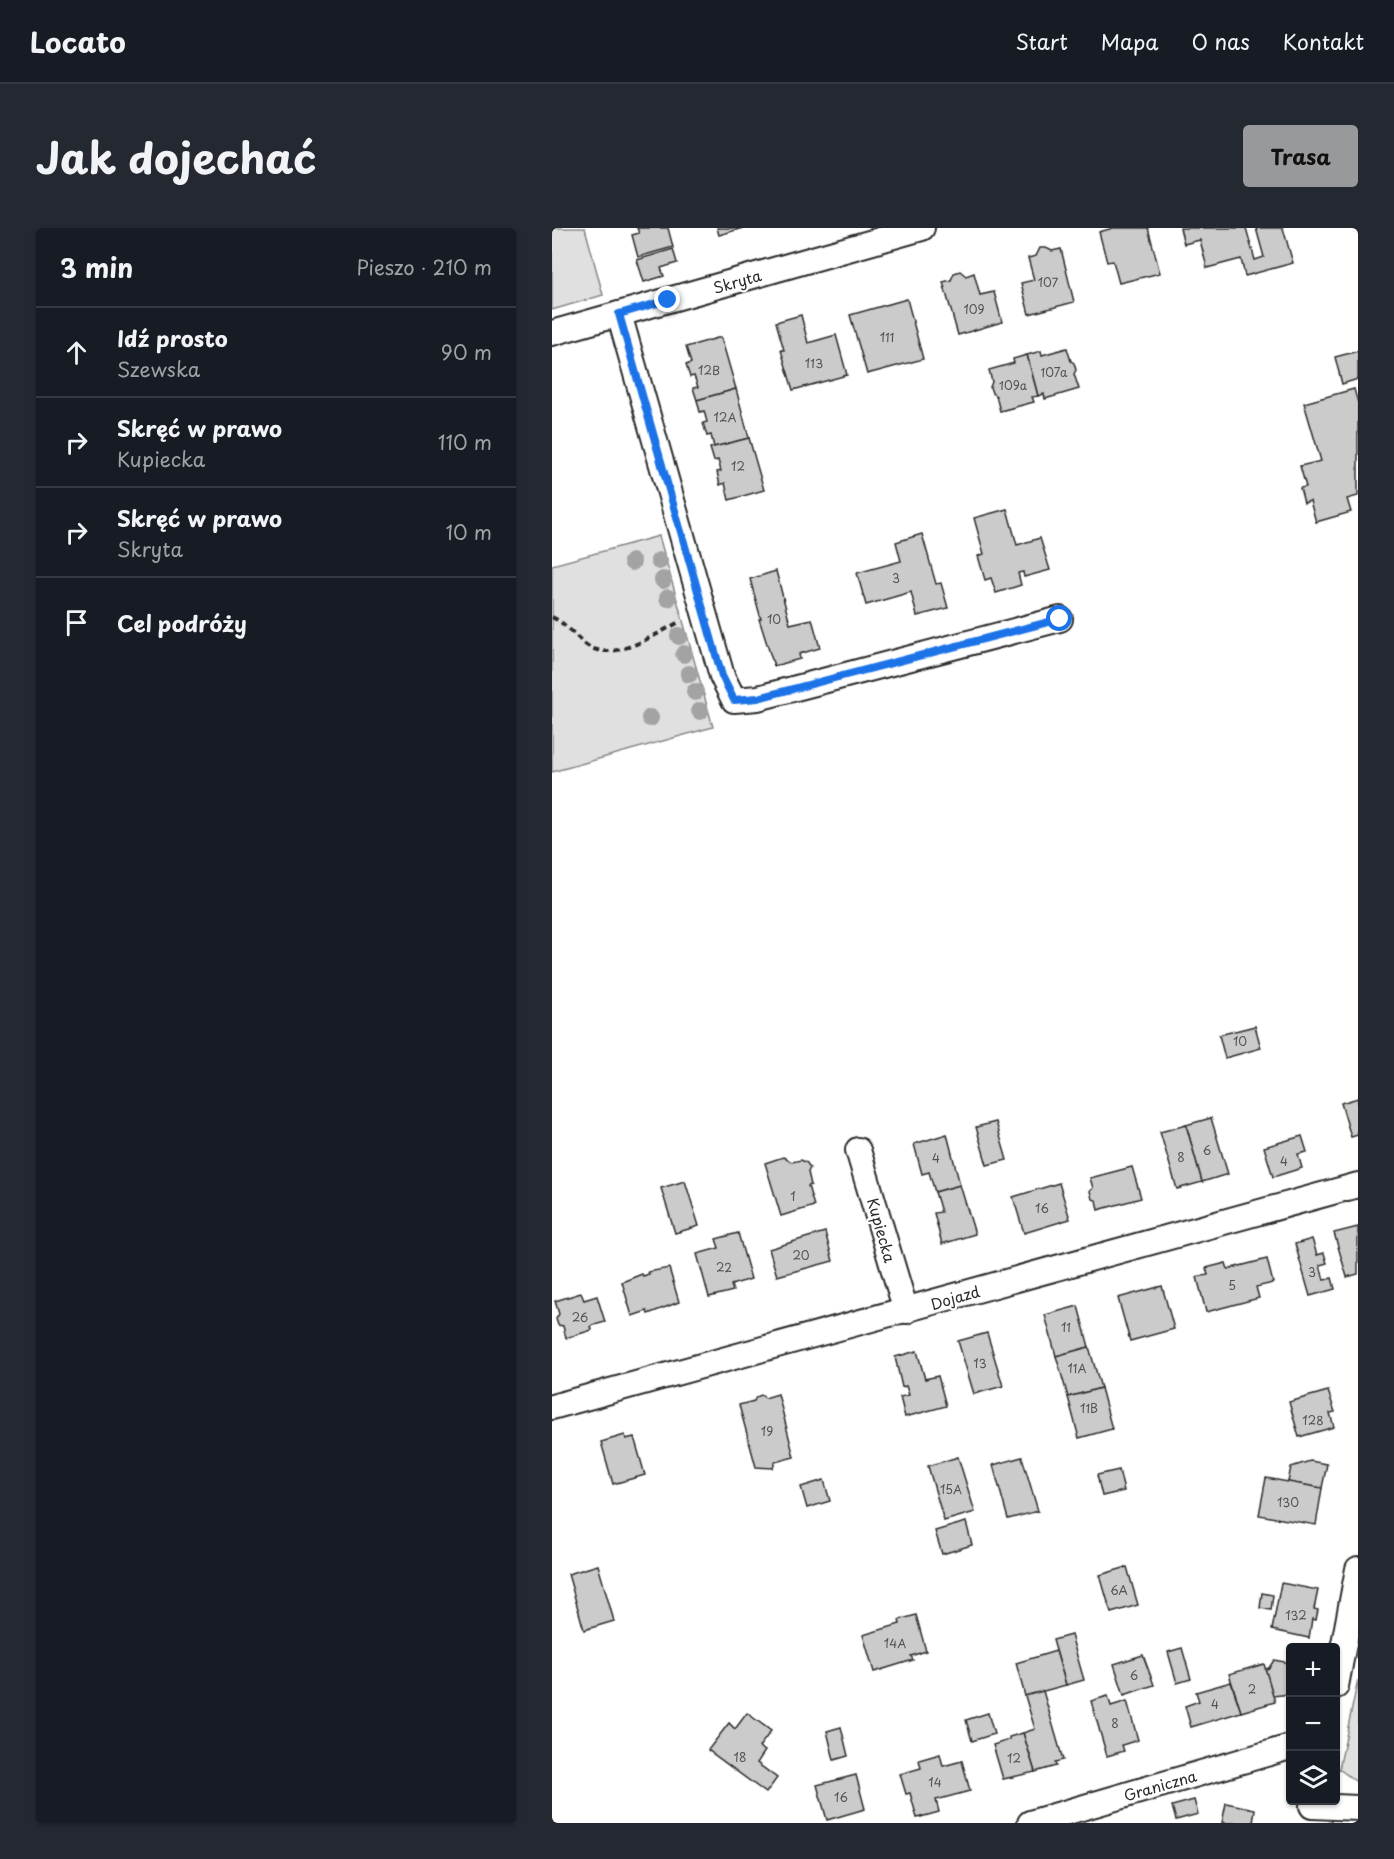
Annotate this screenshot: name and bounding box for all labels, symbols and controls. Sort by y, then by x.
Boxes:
text: Locato [30,20,126,63]
text: Start [1016,25,1068,57]
text: Mapa [1101,25,1159,57]
text: O nas [1192,25,1250,57]
text: Kontakt [1283,25,1364,57]
text: Jak dojechać [36,125,317,188]
button: Trasa [1243,125,1358,187]
text: 3 min [60,248,133,287]
text: Pieszo · 210 m [356,252,492,282]
street label: Skryta [710,263,765,299]
house number: 107 [1038,273,1059,291]
route end [654,286,680,312]
house number: 109 [963,300,985,318]
text: Idź prosto [117,321,228,354]
house number: 111 [880,328,894,346]
icon: ahead [60,336,93,369]
text: 90 m [441,337,492,367]
text: Szewska [117,354,200,384]
house number: 113 [805,354,823,372]
house number: 12B [698,361,720,379]
house number: 107a [1041,363,1068,381]
house number: 109a [999,376,1028,394]
house number: 12A [714,408,736,426]
text: Skręć w prawo [117,411,282,444]
icon: right [60,426,93,459]
text: 110 m [438,427,492,457]
text: Kupiecka [117,444,205,474]
house number: 12 [731,457,745,475]
text: Skręć w prawo [117,501,282,534]
icon: right [60,516,93,549]
text: 10 m [445,517,492,547]
text: Skryta [117,534,183,564]
house number: 3 [892,569,900,587]
route start [1046,605,1072,631]
icon: arrive [60,606,93,639]
text: Cel podróży [117,606,247,639]
house number: 10 [767,610,781,628]
house number: 10 [1233,1032,1247,1050]
house number: 6 [1203,1141,1211,1159]
house number: 8 [1177,1148,1185,1166]
house number: 4 [932,1149,940,1167]
house number: 4 [1280,1152,1288,1170]
house number: 1 [790,1187,796,1205]
street label: Kupiecka [862,1195,902,1266]
house number: 16 [1035,1199,1049,1217]
house number: 20 [792,1246,810,1264]
house number: 22 [716,1258,732,1276]
house number: 3 [1308,1263,1316,1281]
house number: 5 [1228,1276,1236,1294]
street label: Dojazd [928,1279,982,1315]
house number: 26 [572,1308,588,1326]
house number: 11 [1061,1318,1071,1336]
house number: 13 [973,1354,987,1372]
house number: 11A [1067,1359,1087,1377]
house number: 11B [1080,1399,1098,1417]
house number: 128 [1302,1411,1324,1429]
house number: 19 [761,1422,773,1440]
house number: 15A [940,1480,962,1498]
house number: 130 [1277,1493,1299,1511]
house number: 6A [1110,1581,1128,1599]
house number: 132 [1285,1606,1307,1624]
house number: 14A [884,1634,906,1652]
map controls [1286,1643,1340,1805]
button: + [1286,1643,1340,1697]
house number: 6 [1130,1666,1138,1684]
house number: 2 [1248,1680,1256,1698]
house number: 4 [1211,1695,1219,1713]
button: − [1286,1697,1340,1751]
house number: 8 [1111,1714,1119,1732]
house number: 18 [734,1748,746,1766]
house number: 12 [1007,1749,1021,1767]
button: layers [1286,1751,1340,1805]
street label: Graniczna [1121,1763,1200,1806]
house number: 14 [928,1773,942,1791]
house number: 16 [834,1788,848,1806]

